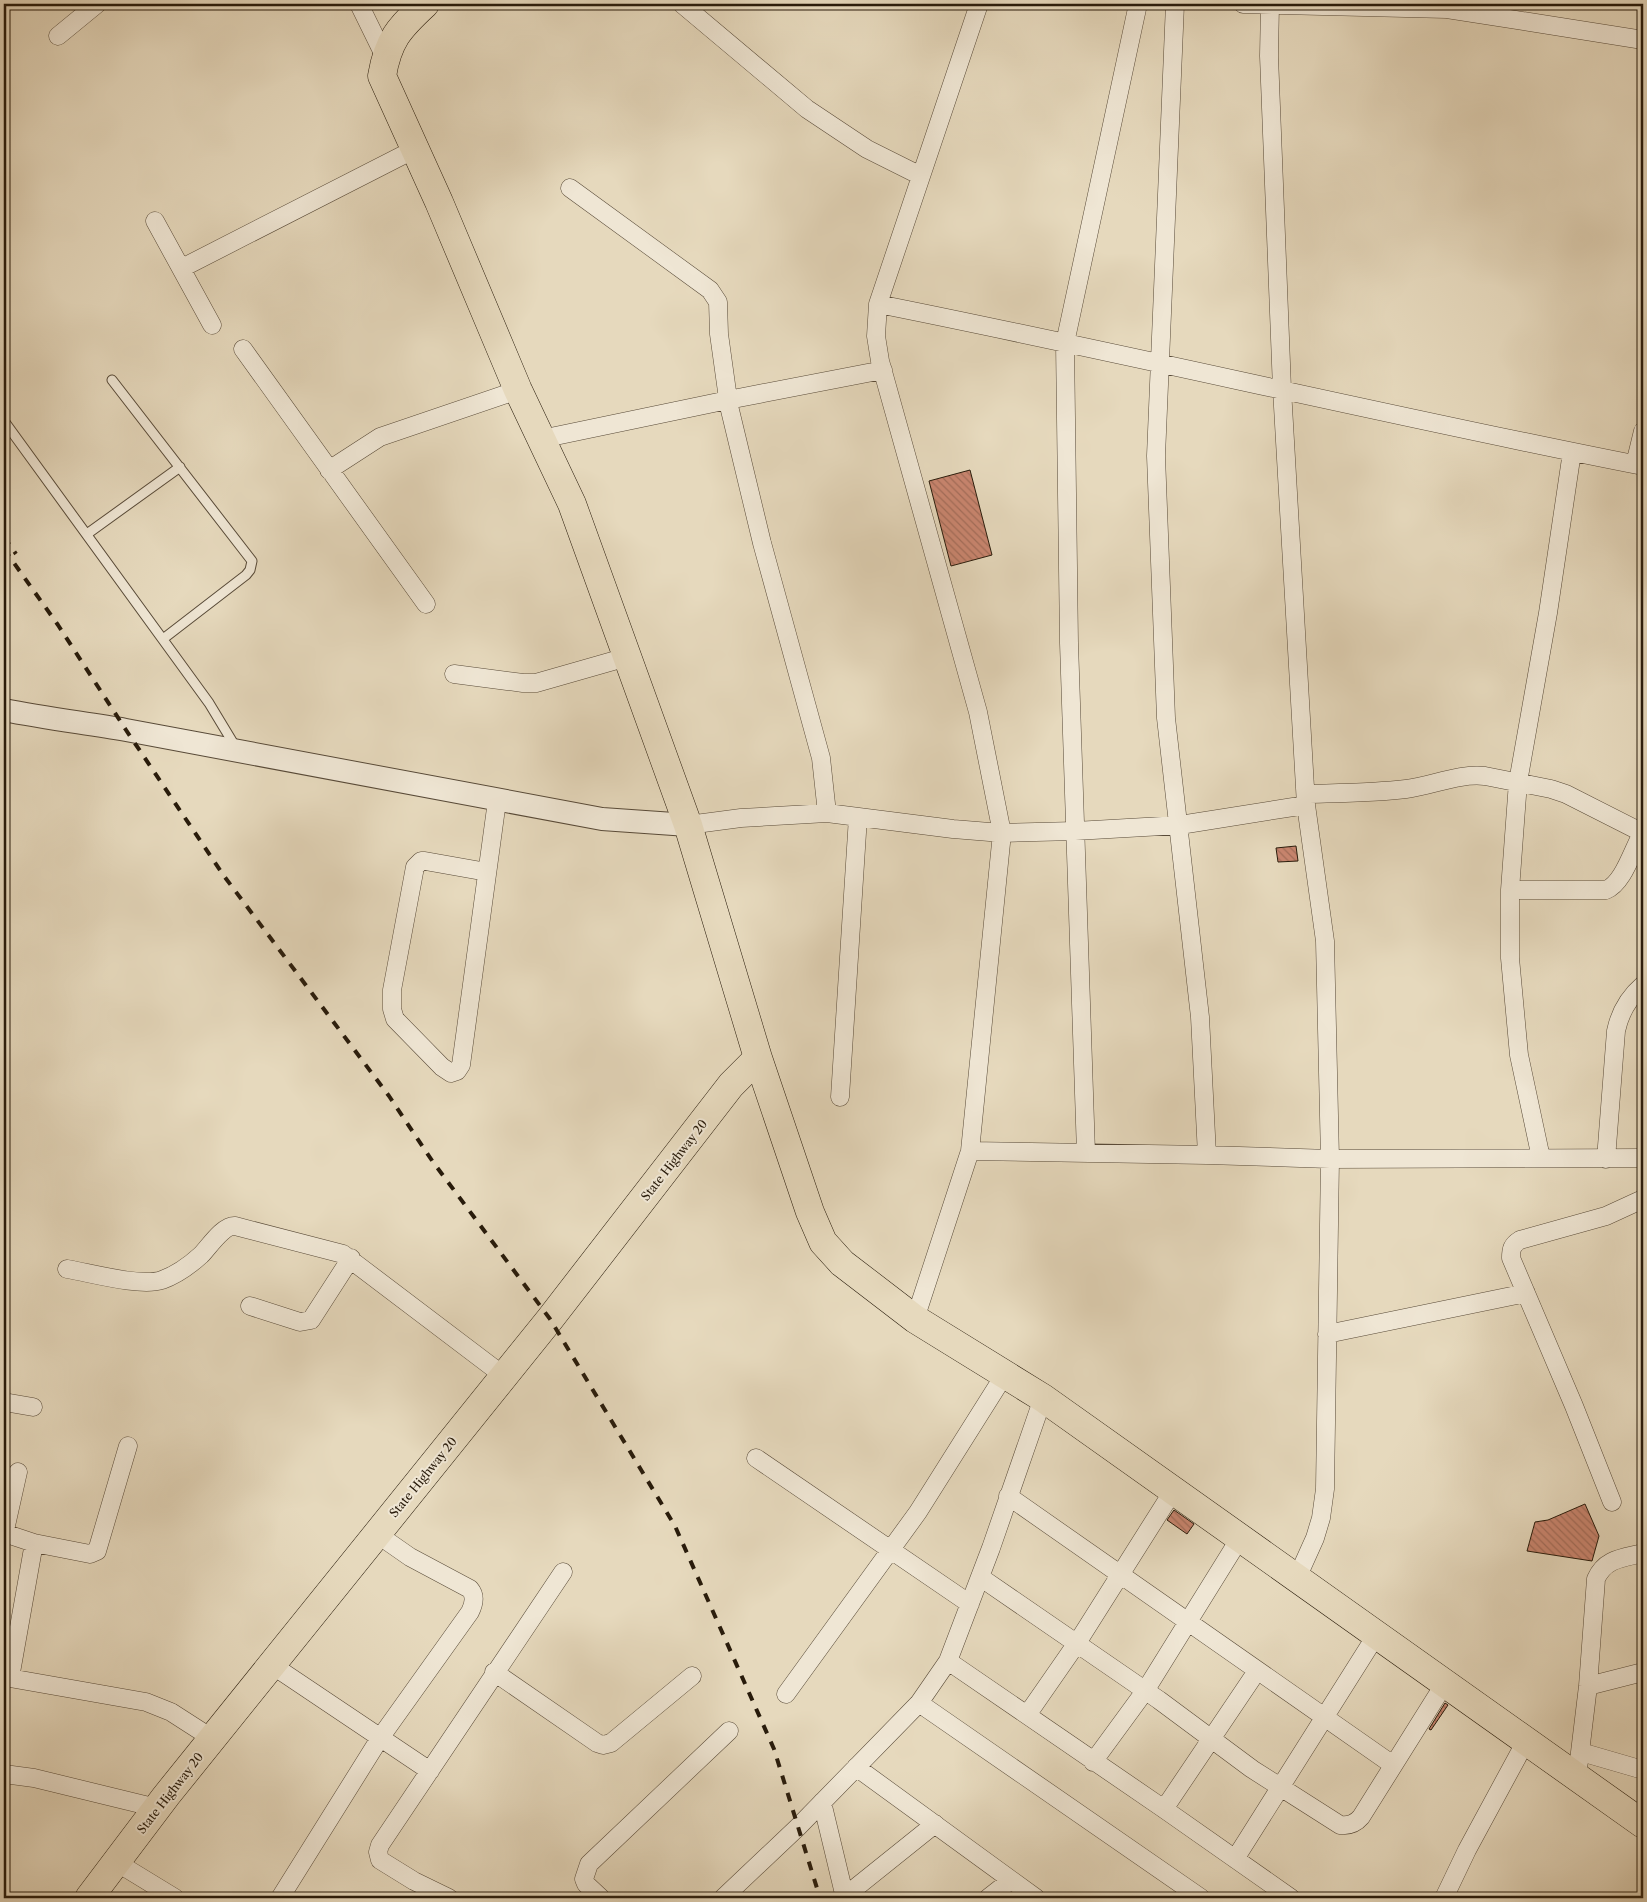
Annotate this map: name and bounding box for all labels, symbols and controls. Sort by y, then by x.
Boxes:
street label: State Highway 20 [638,1116,710,1204]
street label: State Highway 20 [386,1434,460,1520]
street label: State Highway 20 [134,1749,206,1837]

